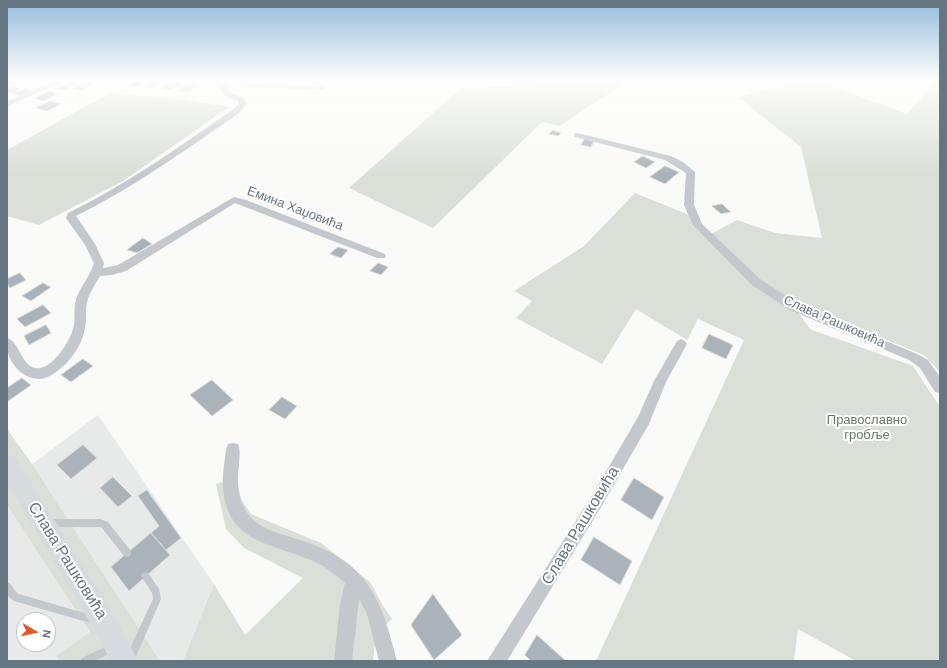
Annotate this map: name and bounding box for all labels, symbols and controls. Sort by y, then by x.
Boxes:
street label: Емина Хаџовића [245,183,345,235]
street label: Слава Рашковића [781,293,887,351]
park label: Православно гробље [827,413,907,444]
street label: Слава Рашковића [538,463,624,589]
street label: Слава Рашковића [23,499,111,623]
north arrow [16,612,56,652]
text: N [39,629,54,639]

